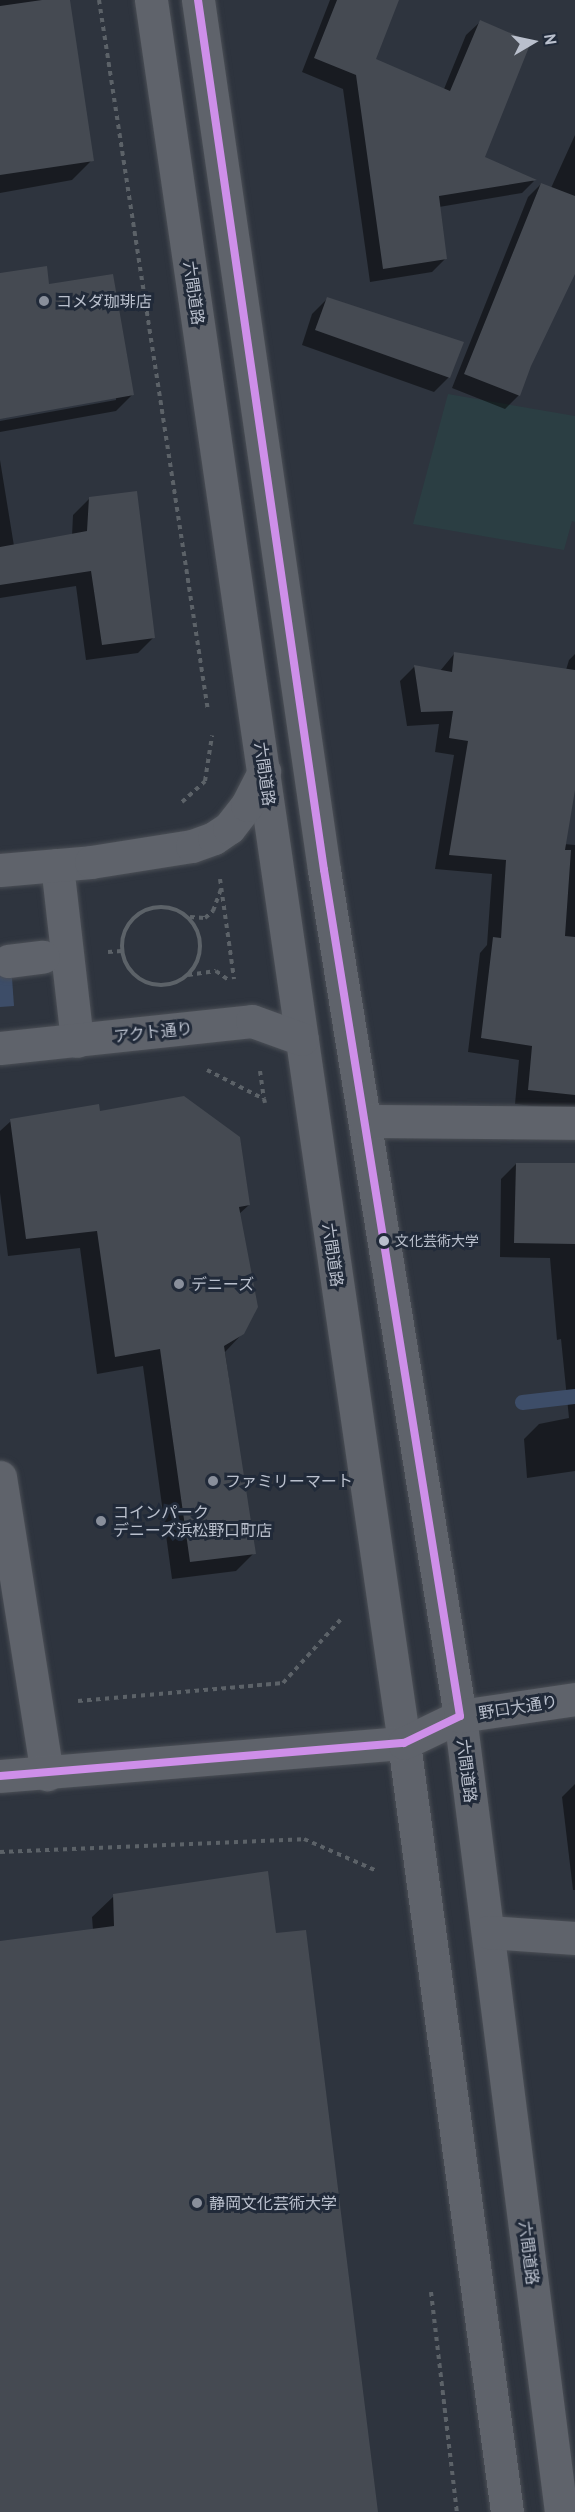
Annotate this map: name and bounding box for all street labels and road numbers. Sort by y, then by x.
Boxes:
street label: 六間道路 [180,260,208,326]
street label: 六間道路 [251,741,279,807]
street label: アクト通り [112,1018,194,1046]
street label: 六間道路 [319,1222,347,1288]
street label: 野口大通り [477,1691,559,1723]
street label: 六間道路 [454,1738,480,1804]
street label: 六間道路 [516,2220,542,2286]

